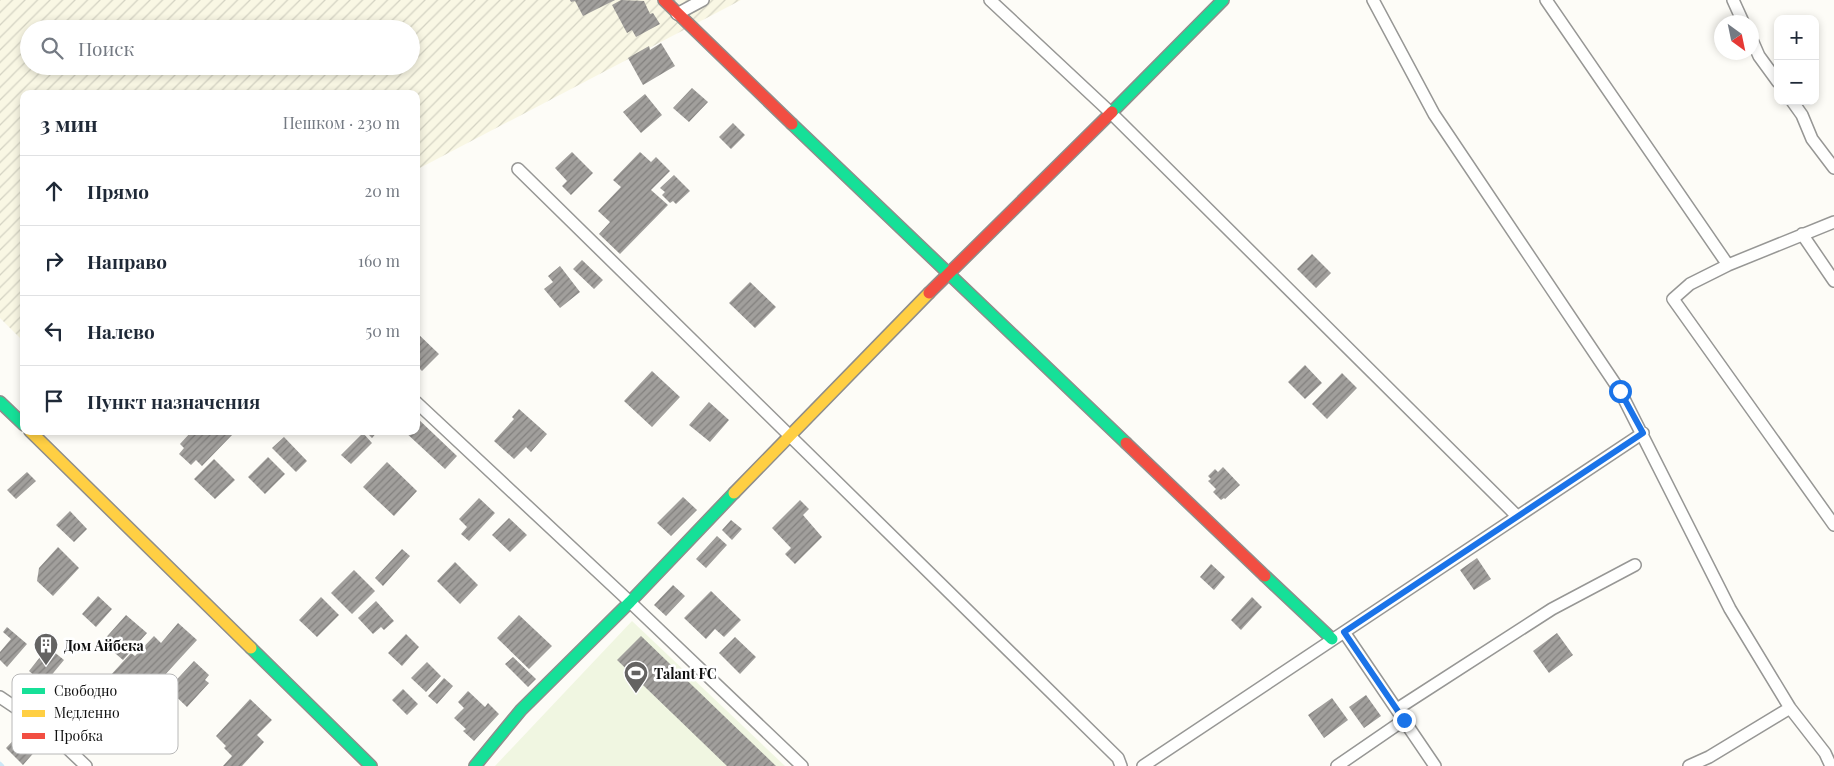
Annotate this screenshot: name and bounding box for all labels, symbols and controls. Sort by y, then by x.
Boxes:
north arrow [1714,15,1759,60]
map controls [1774,15,1819,105]
button: + [1774,15,1819,60]
search box [20,20,420,75]
icon: search [38,34,66,62]
text: Поиск [78,35,134,61]
button: − [1774,60,1819,105]
text: 3 мин [40,109,98,137]
text: Пешком · 230 m [283,112,400,133]
icon: ahead [40,177,68,205]
text: Прямо [87,178,149,204]
text: 20 m [365,180,400,201]
icon: right [40,247,68,275]
text: Направо [87,248,167,274]
text: 160 m [358,250,400,271]
icon: left [40,317,68,345]
text: Налево [87,318,155,344]
text: 50 m [366,320,400,341]
route start [1609,380,1632,403]
icon: arrive [40,387,68,415]
text: Пункт назначения [87,388,260,414]
building icon: Дом Айбека [33,632,59,666]
place label: Дом Айбека [64,636,145,655]
sports icon: Talant FC [623,660,649,694]
place label: Talant FC [654,664,717,683]
legend [12,674,178,754]
text: Свободно [54,681,118,700]
text: Медленно [54,703,120,722]
route end [1393,709,1416,732]
text: Пробка [54,726,103,745]

